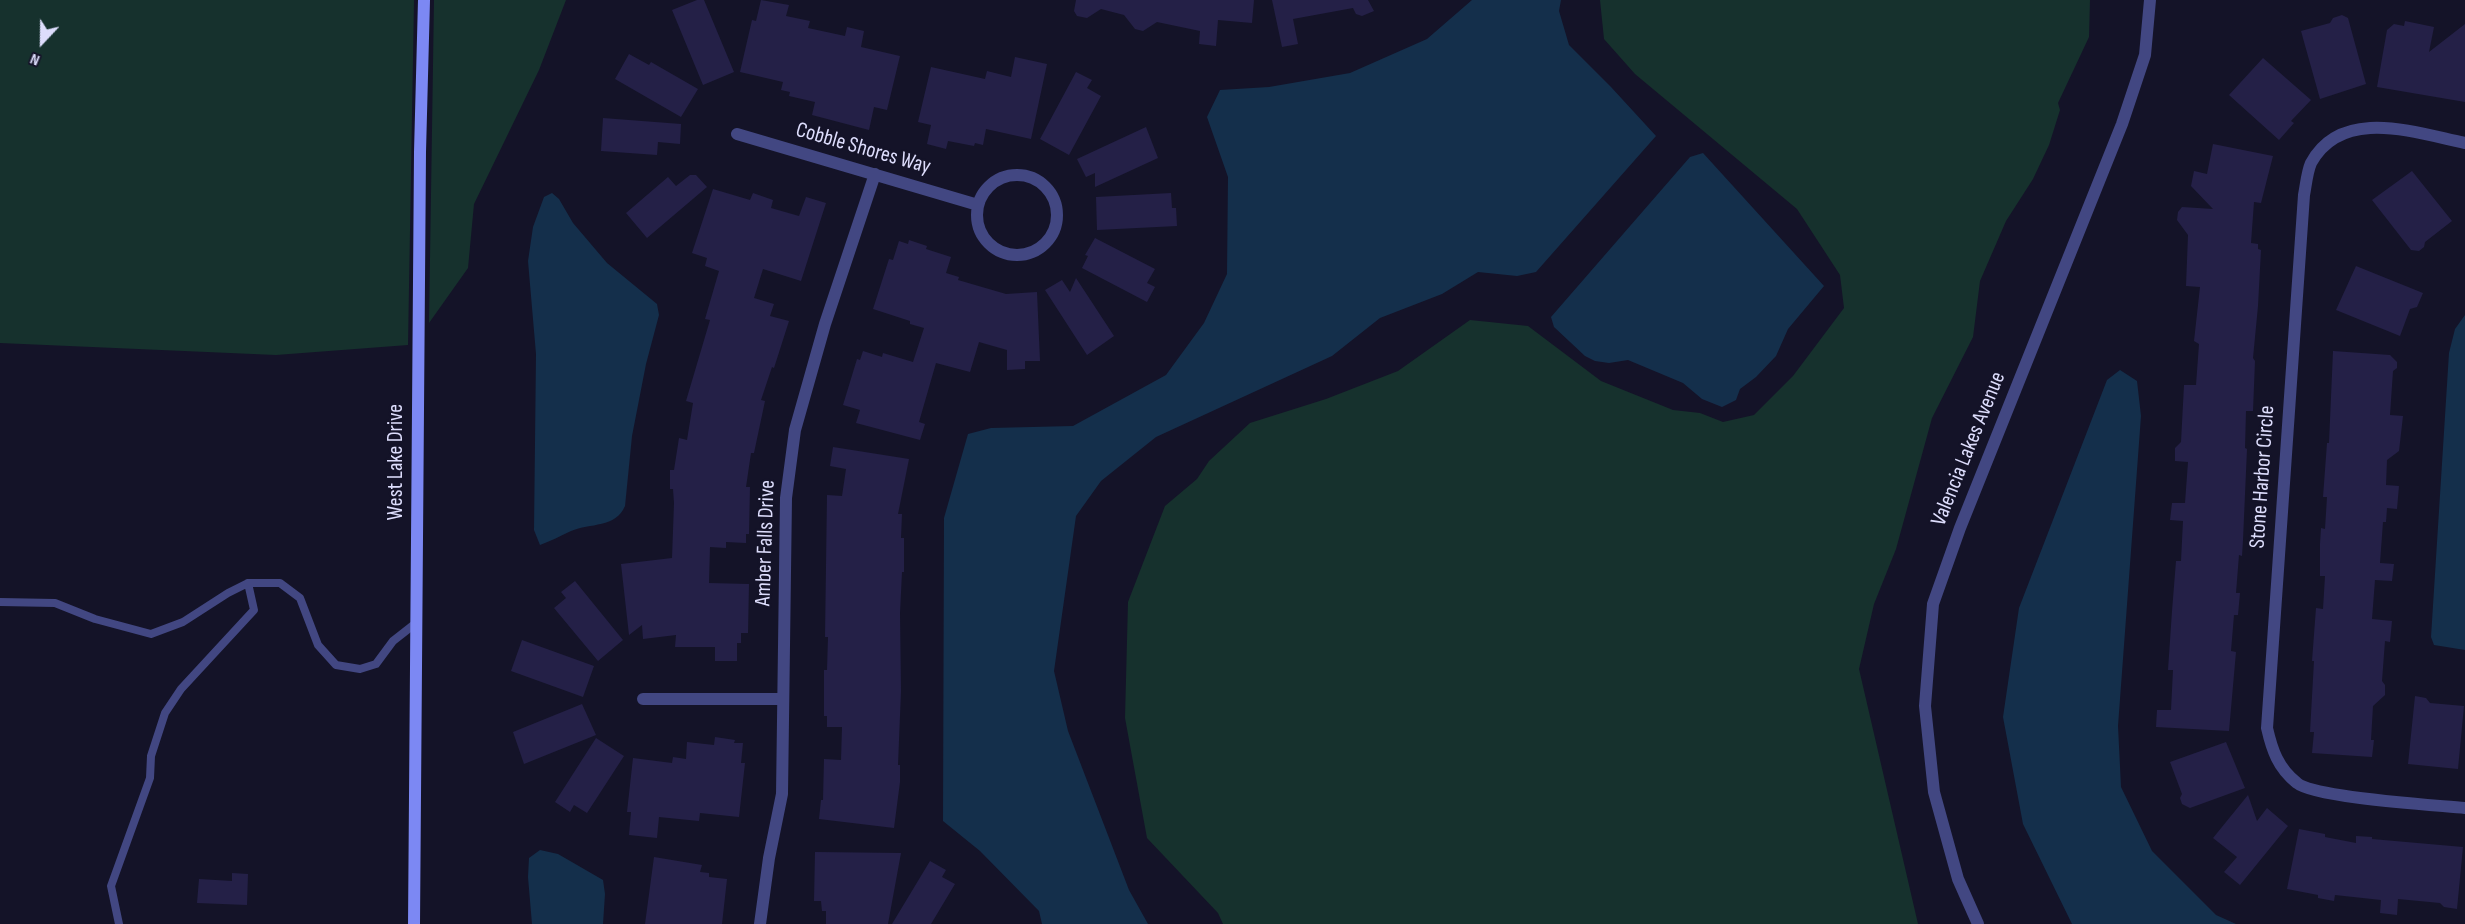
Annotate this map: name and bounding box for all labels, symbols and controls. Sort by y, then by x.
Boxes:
north arrow [12,12,72,72]
text: N [28,49,43,70]
street label: Cobble Shores Way [793,117,933,181]
street label: Valencia Lakes Avenue [1926,368,2012,530]
street label: West Lake Drive [383,404,409,520]
street label: Stone Harbor Circle [2245,405,2281,549]
street label: Amber Falls Drive [751,480,781,606]

